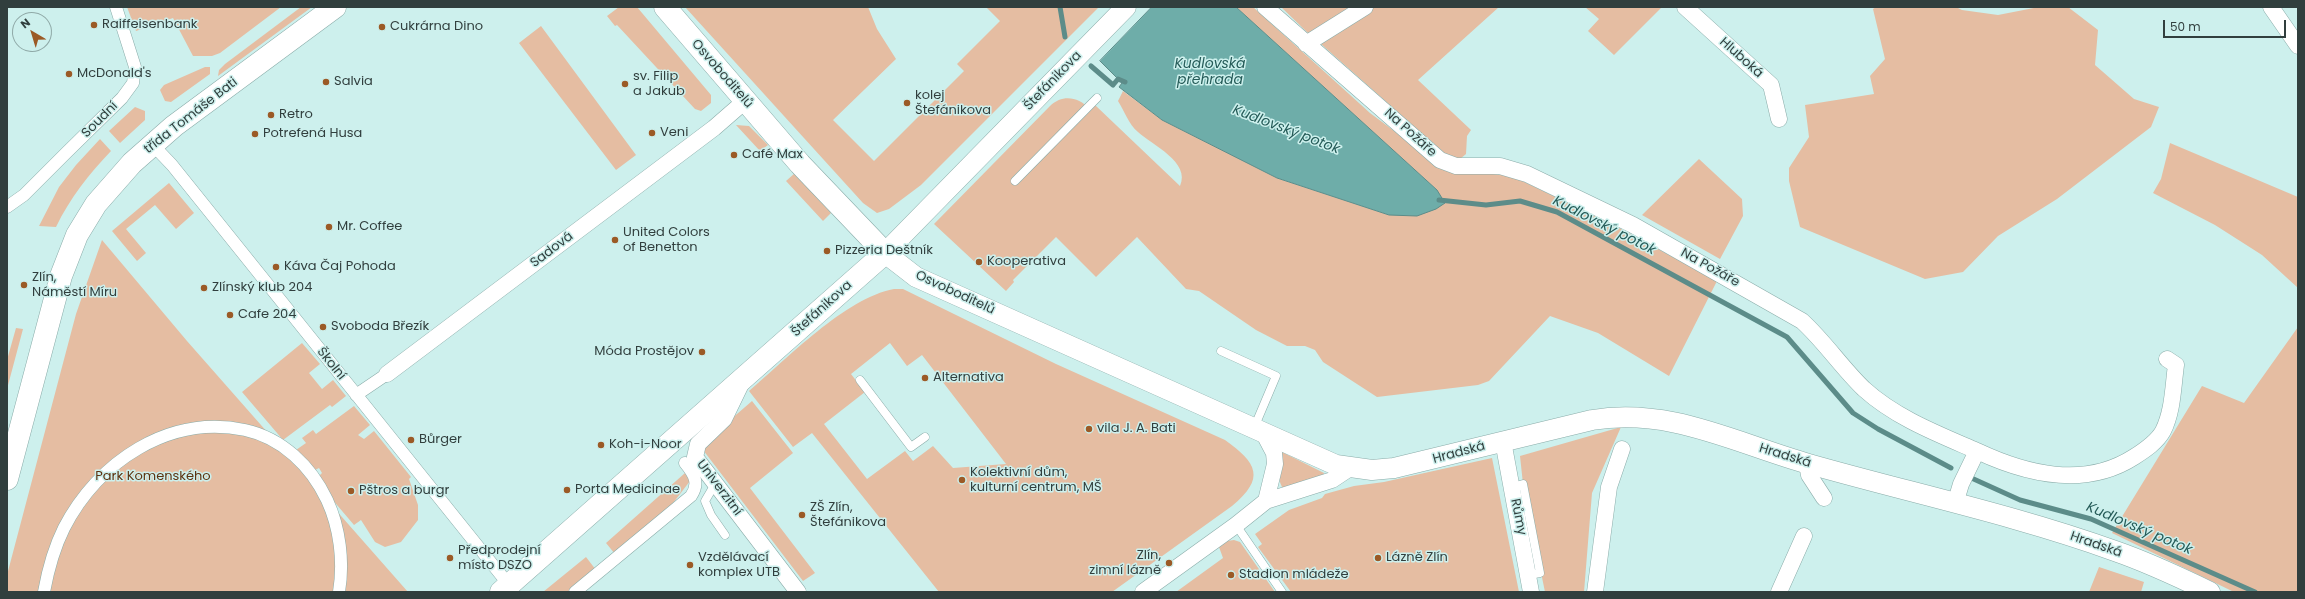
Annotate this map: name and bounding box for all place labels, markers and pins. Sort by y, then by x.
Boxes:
place label: Raiffeisenbank [102,17,197,33]
place label: Cukrárna Dino [390,19,483,35]
marker: Raiffeisenbank [89,20,99,30]
marker: Cukrárna Dino [377,22,387,32]
place label: McDonald's [77,66,152,82]
marker: McDonald's [64,69,74,79]
place label: sv. Filip a Jakub [633,69,685,100]
place label: Salvia [334,74,373,90]
marker: Salvia [321,77,331,87]
marker: sv. Filip a Jakub [620,79,630,89]
place label: kolej Štefánikova [915,88,991,119]
marker: kolej Štefánikova [902,98,912,108]
place label: Retro [279,107,313,123]
marker: Retro [266,110,276,120]
place label: Veni [660,125,688,141]
place label: Potrefená Husa [263,126,362,142]
marker: Veni [647,128,657,138]
marker: Potrefená Husa [250,129,260,139]
place label: Café Max [742,147,803,163]
marker: Café Max [729,150,739,160]
place label: Mr. Coffee [337,219,402,235]
marker: Mr. Coffee [324,222,334,232]
place label: United Colors of Benetton [623,225,710,256]
marker: United Colors of Benetton [610,235,620,245]
place label: Pizzeria Deštník [835,243,933,259]
marker: Pizzeria Deštník [822,246,832,256]
place label: Kooperativa [987,254,1066,270]
marker: Kooperativa [974,257,984,267]
place label: Káva Čaj Pohoda [284,259,396,275]
marker: Káva Čaj Pohoda [271,262,281,272]
place label: Zlín, Náměstí Míru [32,270,117,301]
marker: Zlín, Náměstí Míru [19,280,29,290]
place label: Zlínský klub 204 [212,280,312,296]
marker: Zlínský klub 204 [199,283,209,293]
place label: Cafe 204 [238,307,296,323]
marker: Cafe 204 [225,310,235,320]
place label: Svoboda Březík [331,319,429,335]
marker: Svoboda Březík [318,322,328,332]
place label: Móda Prostějov [594,344,694,360]
marker: Móda Prostějov [697,347,707,357]
place label: Alternativa [933,370,1004,386]
marker: Alternativa [920,373,930,383]
place label: vila J. A. Bati [1097,421,1176,437]
marker: vila J. A. Bati [1084,424,1094,434]
place label: Bůrger [419,432,462,448]
marker: Bůrger [406,435,416,445]
place label: Koh-i-Noor [609,437,682,453]
marker: Koh-i-Noor [596,440,606,450]
place label: Kolektivní dům, kulturní centrum, MŠ [970,465,1102,496]
marker: Kolektivní dům, kulturní centrum, MŠ [957,475,967,485]
place label: Porta Medicinae [575,482,680,498]
place label: Pštros a burgr [359,483,449,499]
marker: Porta Medicinae [562,485,572,495]
marker: Pštros a burgr [346,486,356,496]
place label: ZŠ Zlín, Štefánikova [810,500,886,531]
marker: ZŠ Zlín, Štefánikova [797,510,807,520]
place label: Předprodejní místo DSZO [458,543,541,574]
place label: Zlín, zimní lázně [1089,548,1161,579]
place label: Vzdělávací komplex UTB [698,550,780,581]
place label: Lázně Zlín [1386,550,1448,566]
marker: Předprodejní místo DSZO [445,553,455,563]
marker: Lázně Zlín [1373,553,1383,563]
marker: Zlín, zimní lázně [1164,558,1174,568]
marker: Vzdělávací komplex UTB [685,560,695,570]
place label: Stadion mládeže [1239,567,1348,583]
marker: Stadion mládeže [1226,570,1236,580]

